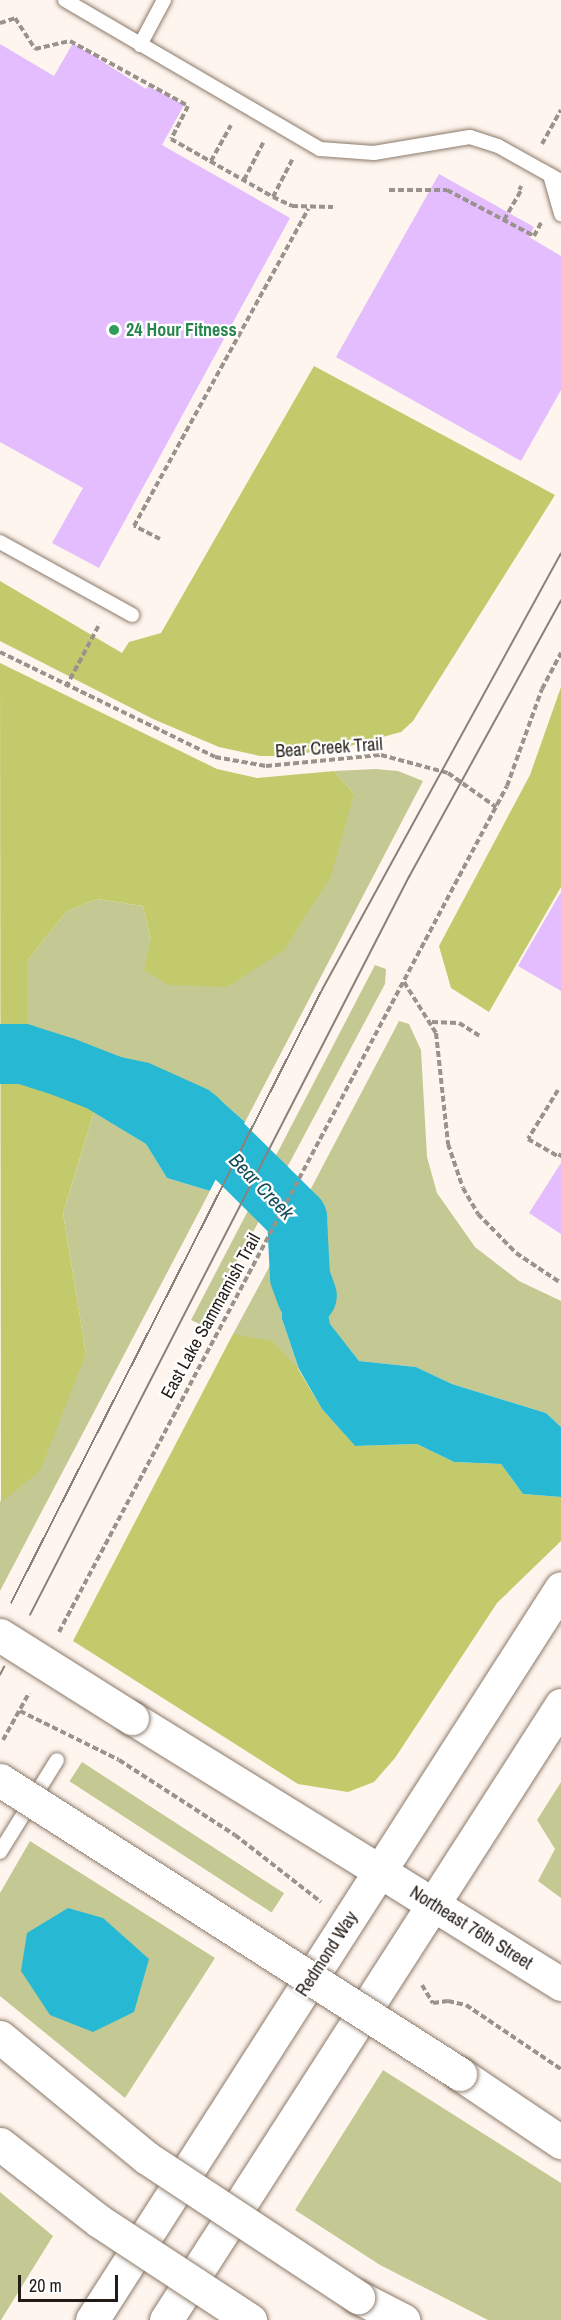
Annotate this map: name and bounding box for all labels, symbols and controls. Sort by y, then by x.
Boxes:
place label: 24 Hour Fitness [126,319,237,341]
marker: 24 Hour Fitness [107,323,121,337]
street label: Bear Creek Trail [275,733,383,763]
water label: Bear Creek [225,1148,299,1224]
street label: East Lake Sammamish Trail [157,1230,265,1402]
street label: Northeast 76th Street [406,1882,536,1974]
street label: Redmond Way [292,1907,362,2001]
scale bar [21,2263,122,2301]
text: 20 m [29,2273,62,2298]

